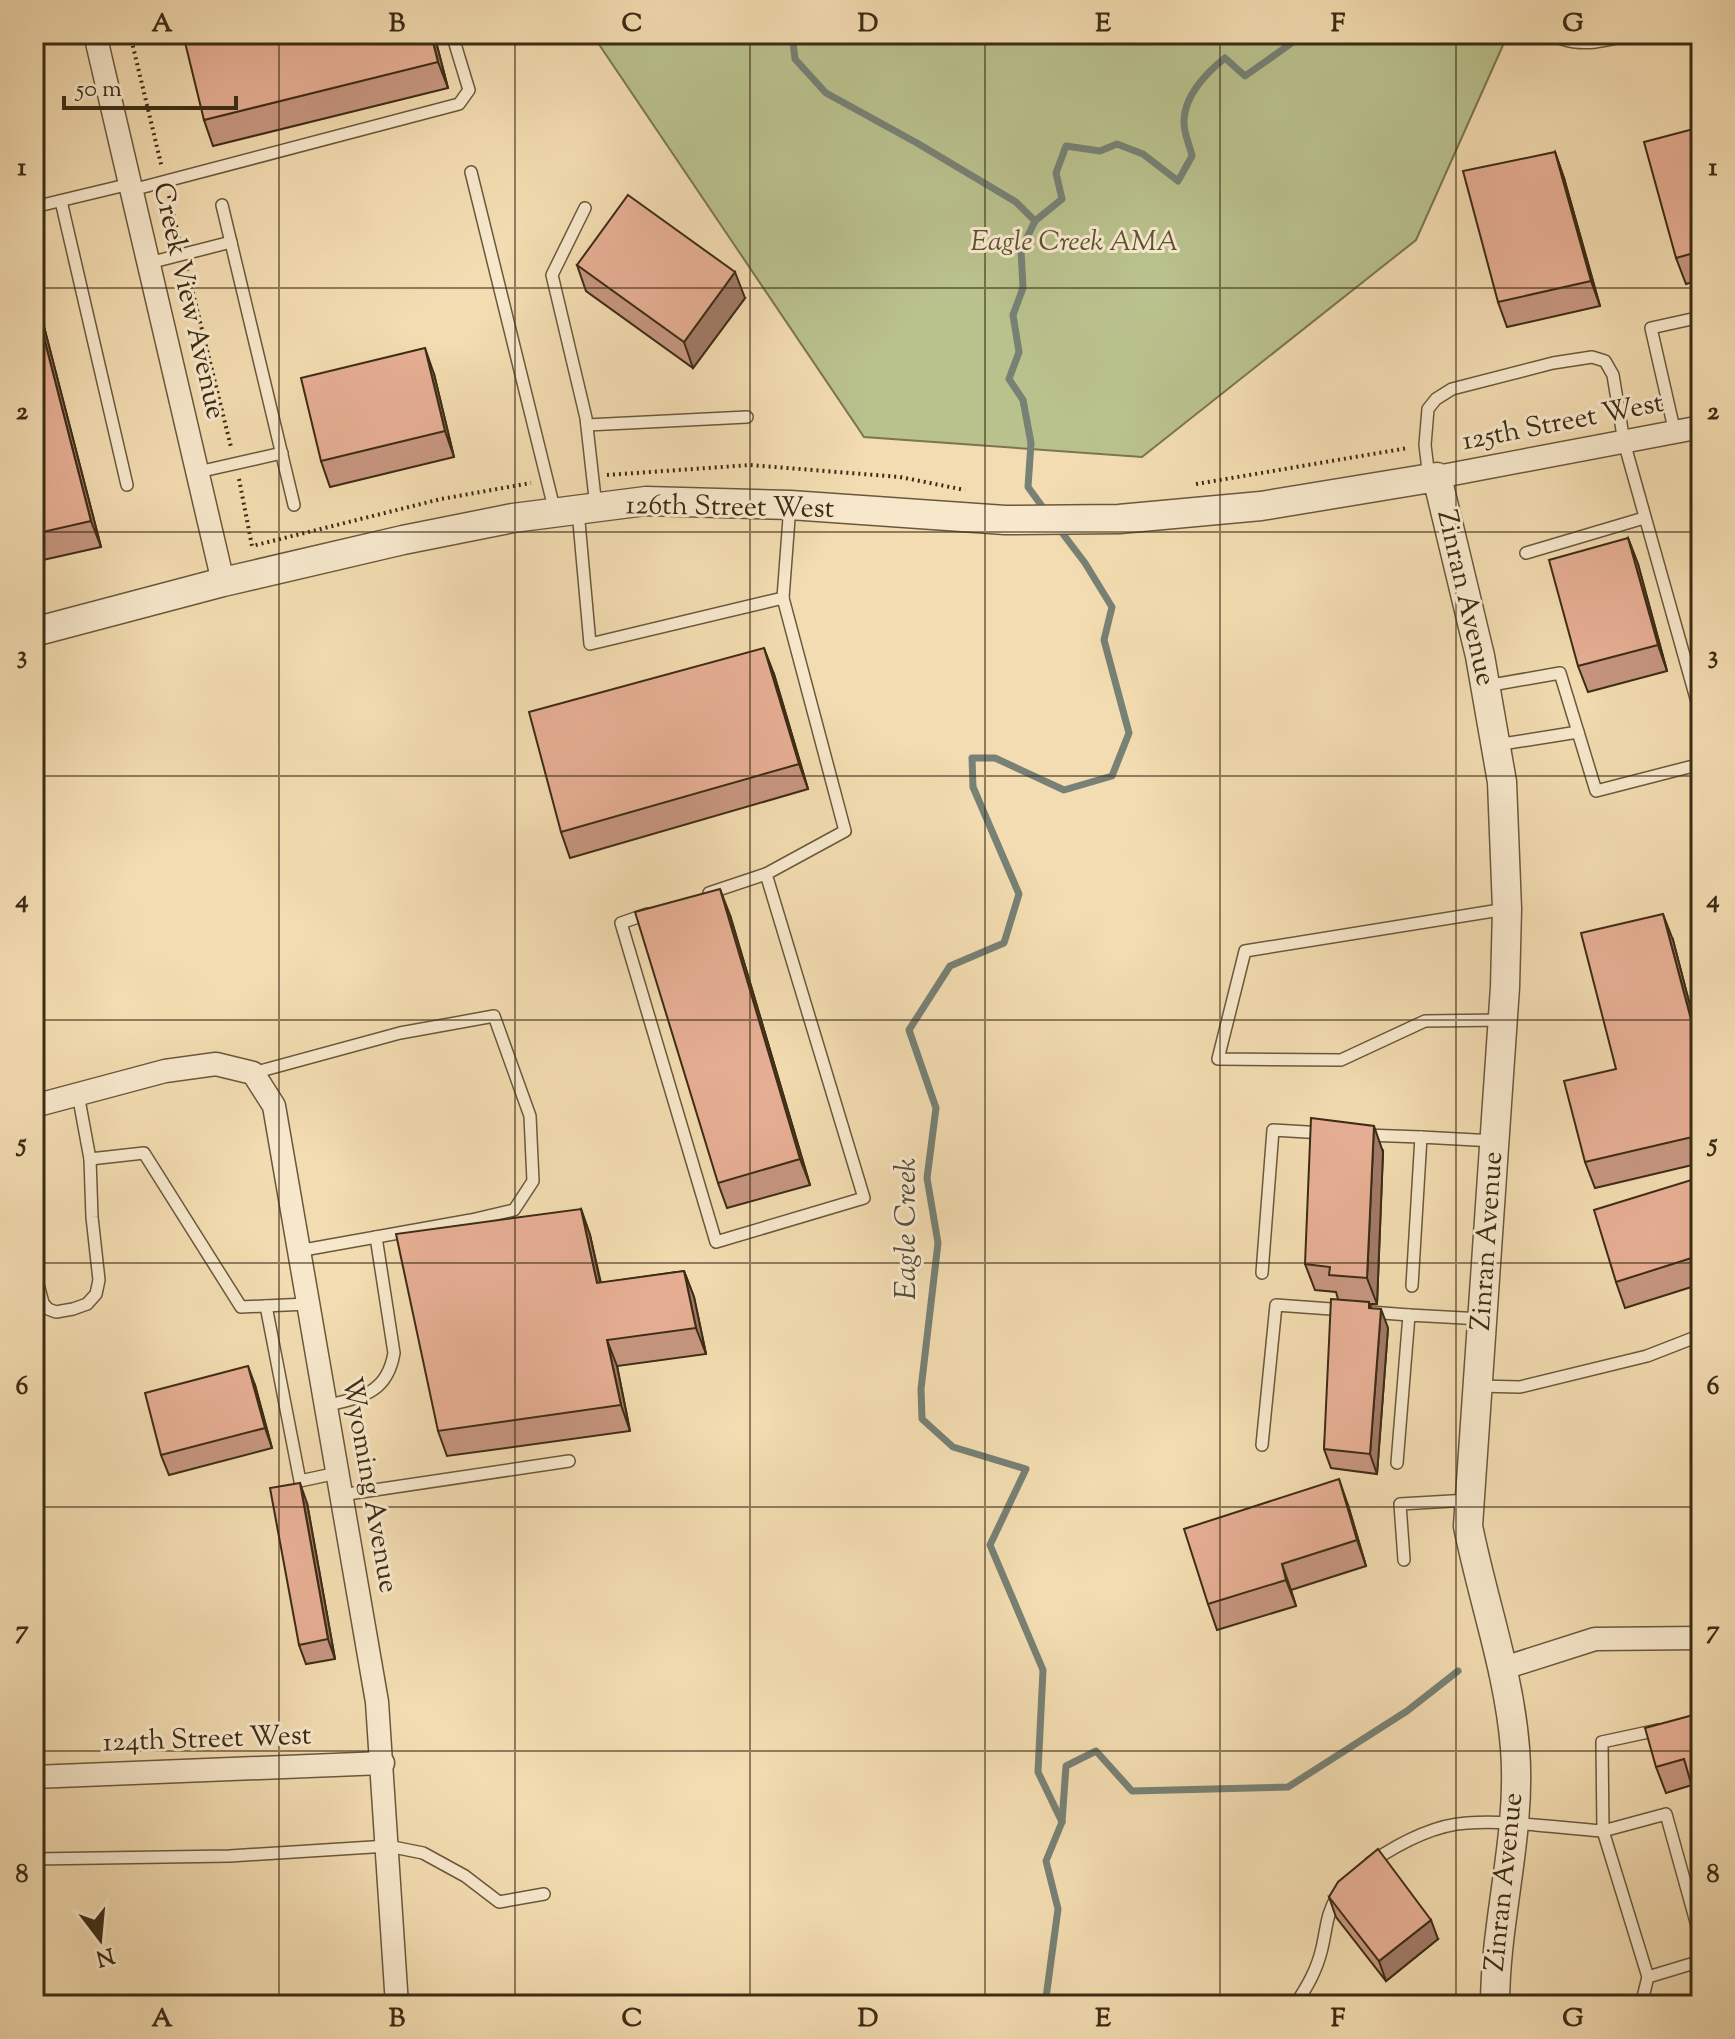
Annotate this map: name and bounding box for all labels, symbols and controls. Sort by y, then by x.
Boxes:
text: A [151,6,173,43]
text: B [389,6,406,43]
text: C [622,6,642,43]
text: D [858,6,878,43]
text: E [1095,6,1111,43]
text: F [1331,6,1346,43]
text: G [1562,6,1584,43]
scale bar [64,60,236,110]
text: 50 m [74,73,122,107]
text: 1 [18,150,27,187]
text: 1 [1709,150,1718,187]
street label: Creek View Avenue [141,179,235,423]
park label: Eagle Creek AMA [970,223,1178,263]
street label: 125th Street West [1459,384,1668,462]
text: 2 [16,394,29,431]
text: 2 [1707,394,1720,431]
street label: 126th Street West [625,486,835,530]
street label: Zinran Avenue [1425,506,1505,690]
text: 3 [17,638,27,675]
text: 3 [1708,638,1718,675]
text: 4 [14,882,29,919]
text: 4 [1705,882,1720,919]
text: 5 [16,1126,27,1163]
text: 5 [1707,1126,1718,1163]
street label: Zinran Avenue [1462,1150,1514,1332]
water label: Eagle Creek [886,1158,929,1300]
text: 6 [16,1369,29,1406]
text: 6 [1707,1369,1720,1406]
street label: Wyoming Avenue [330,1374,408,1596]
text: 7 [15,1613,29,1650]
text: 7 [1706,1613,1720,1650]
street label: 124th Street West [102,1716,312,1764]
street label: Zinran Avenue [1476,1791,1534,1973]
text: 8 [15,1857,29,1894]
text: 8 [1706,1857,1720,1894]
north arrow [60,1899,140,1979]
text: N [91,1938,118,1973]
text: A [151,2001,173,2038]
text: B [389,2001,406,2038]
text: C [622,2001,642,2038]
text: D [858,2001,878,2038]
text: E [1095,2001,1111,2038]
text: F [1331,2001,1346,2038]
text: G [1562,2001,1584,2038]

